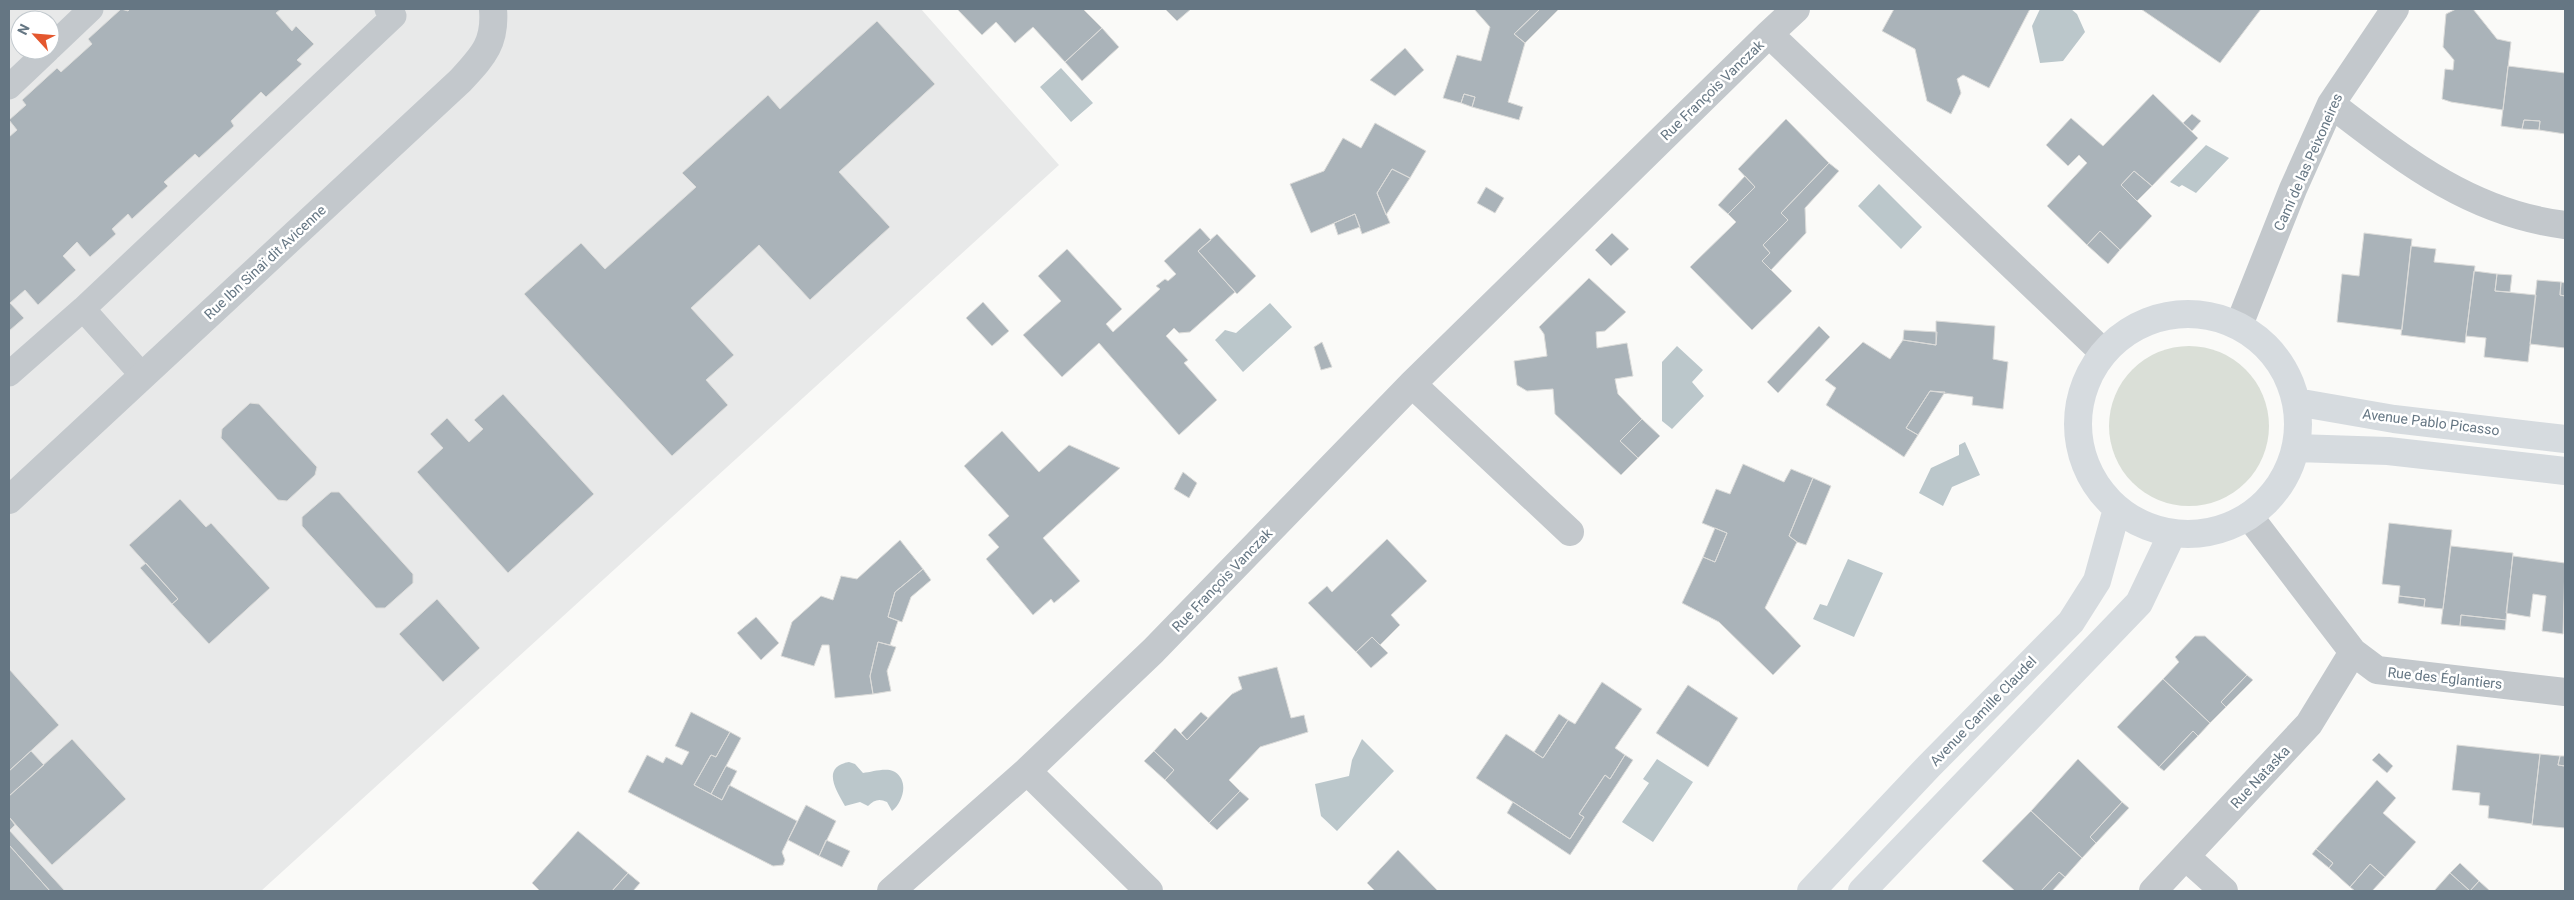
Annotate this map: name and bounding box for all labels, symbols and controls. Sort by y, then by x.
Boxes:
north arrow [10,10,60,60]
text: N [14,21,33,37]
street label: Rue François Vanczak [1657,36,1767,143]
street label: Cami de las Peixoneires [2270,91,2346,233]
street label: Rue Ibn Sinaï dit Avicenne [201,202,329,322]
street label: Avenue Pablo Picasso [2362,406,2500,438]
street label: Rue François Vanczak [1169,525,1276,635]
street label: Avenue Camille Claudel [1927,653,2039,769]
street label: Rue des Églantiers [2387,663,2503,692]
street label: Rue Nataska [2227,743,2293,811]

